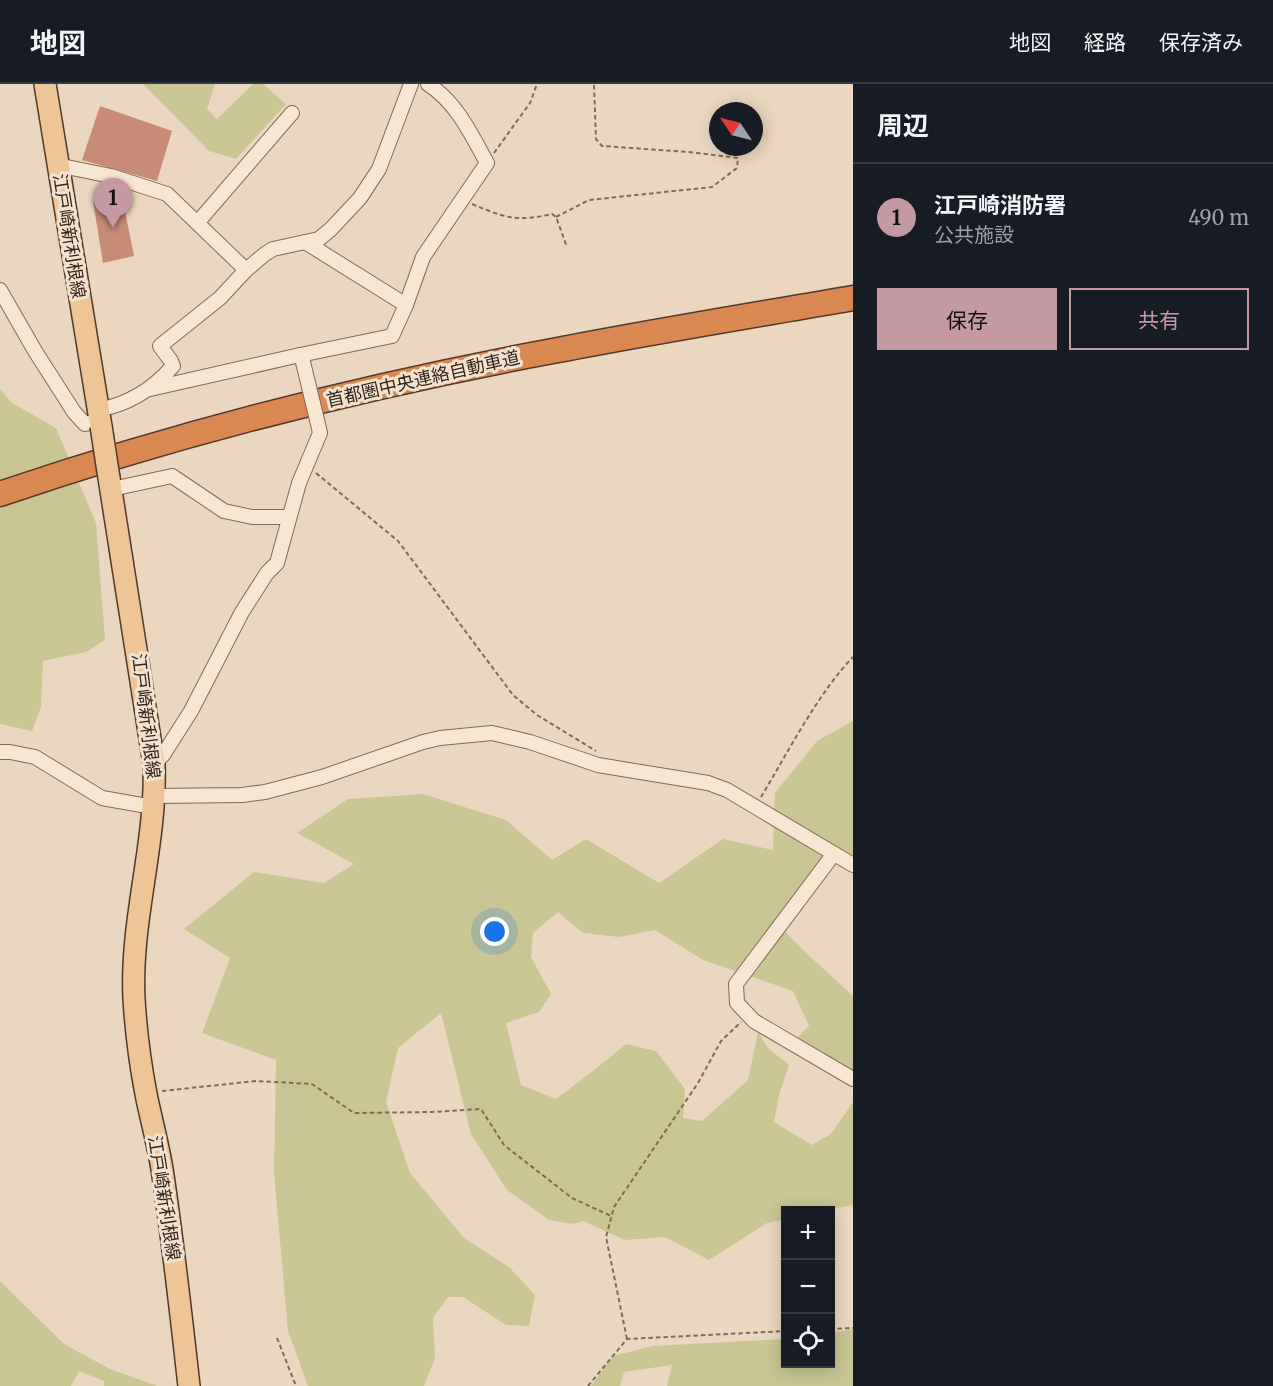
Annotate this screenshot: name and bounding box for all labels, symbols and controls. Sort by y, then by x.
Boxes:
text: 地図 [30,25,86,61]
text: 地図 [1009,29,1051,56]
text: 経路 [1084,29,1126,56]
text: 保存済み [1159,29,1243,56]
north arrow [709,102,763,156]
text: 周辺 [877,109,929,142]
street label: 江戸崎新利根線 [48,172,91,300]
pin: 1 [94,178,132,228]
text: 江戸崎消防署 [934,191,1066,219]
text: 1 [892,205,901,230]
text: 490 m [1188,205,1249,230]
text: 公共施設 [934,222,1014,247]
button: 保存 [877,288,1057,350]
button: 共有 [1069,288,1249,350]
street label: 首都圏中央連絡自動車道 [324,345,522,412]
street label: 江戸崎新利根線 [127,652,166,780]
your location [480,917,509,946]
street label: 江戸崎新利根線 [143,1134,186,1262]
map controls [781,1206,835,1368]
button: + [781,1206,835,1260]
button: − [781,1260,835,1314]
button: locate [781,1314,835,1368]

